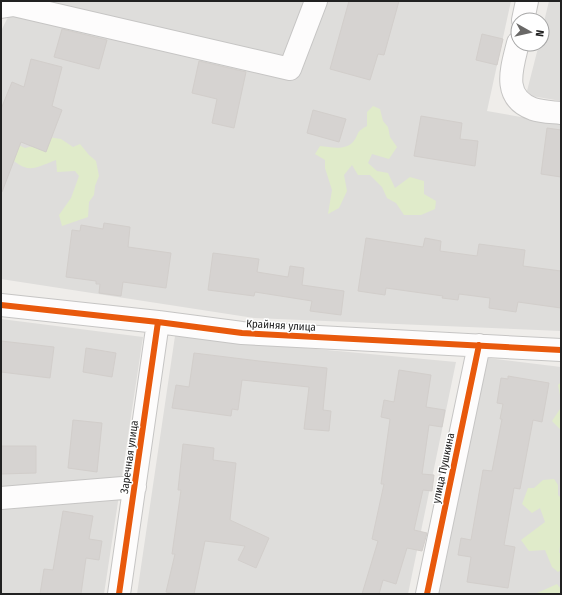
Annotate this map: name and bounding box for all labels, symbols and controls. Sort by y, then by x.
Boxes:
north arrow [510,12,550,52]
text: N [533,29,546,37]
street label: Крайняя улица [246,317,316,334]
street label: Заречная улица [118,419,141,495]
street label: улица Пушкина [430,432,457,505]

